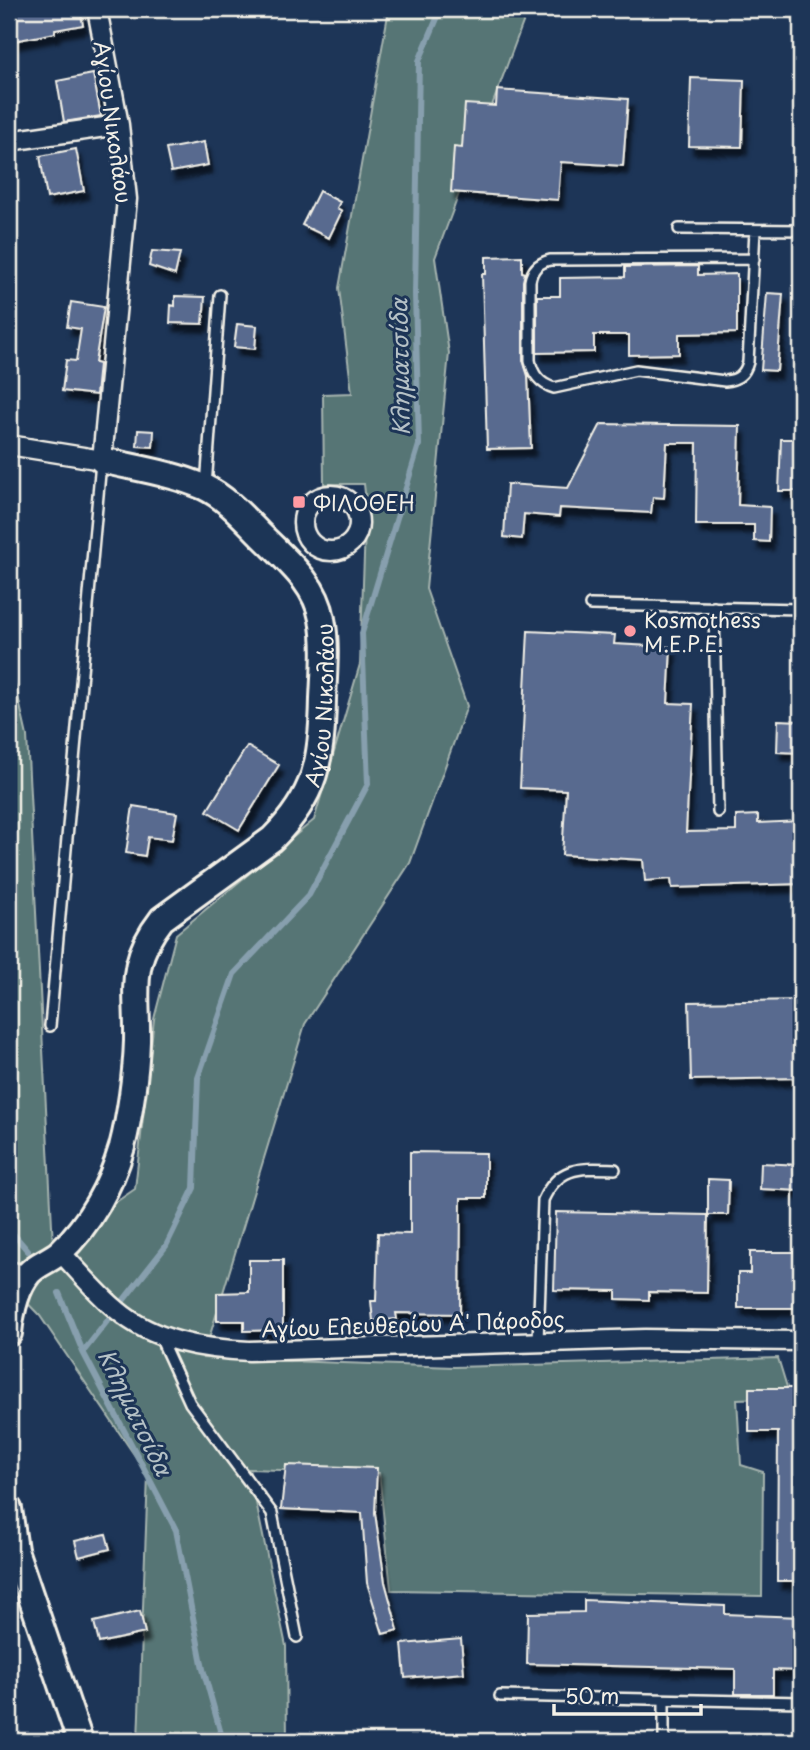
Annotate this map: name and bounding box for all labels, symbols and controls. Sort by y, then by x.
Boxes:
street label: Αγίου Νικολάου [87,39,141,205]
water label: Κληματσίδα [380,296,418,436]
place label: ΦΙΛΟΘΕΗ [313,486,415,518]
marker: ΦΙΛΟΘΕΗ [291,494,307,510]
place label: Kosmothess M.E.P.E. [644,603,761,659]
street label: Αγίου Νικολάου [295,622,341,791]
marker: Kosmothess M.E.P.E. [622,623,638,639]
street label: Αγίου Ελευθερίου Α' Πάροδος [261,1302,565,1344]
water label: Κληματσίδα [90,1343,183,1483]
scale bar [554,1673,702,1717]
text: 50 m [565,1679,619,1711]

